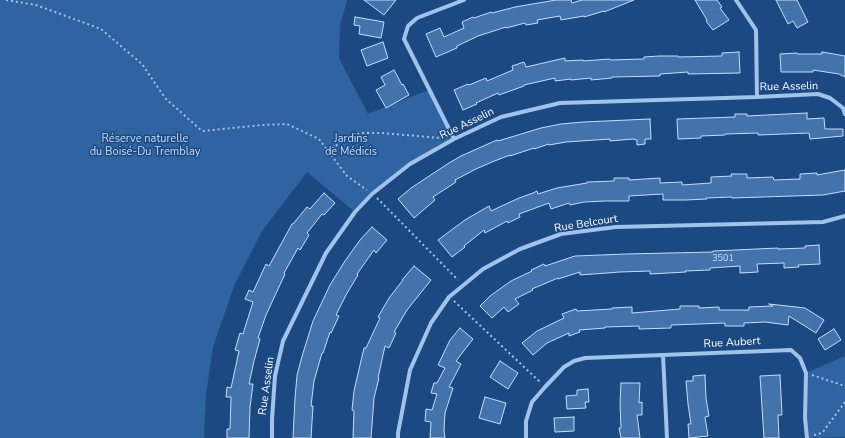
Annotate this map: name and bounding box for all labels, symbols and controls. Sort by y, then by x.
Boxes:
street label: Rue Asselin [760,80,818,94]
street label: Rue Asselin [438,105,496,143]
park label: Réserve naturelle du Boisé-Du Tremblay [90,132,200,158]
park label: Jardins de Médicis [325,132,377,158]
street label: Rue Belcourt [553,212,619,236]
house number: 3501 [712,254,734,264]
street label: Rue Aubert [703,335,761,351]
street label: Rue Asselin [256,356,278,416]

